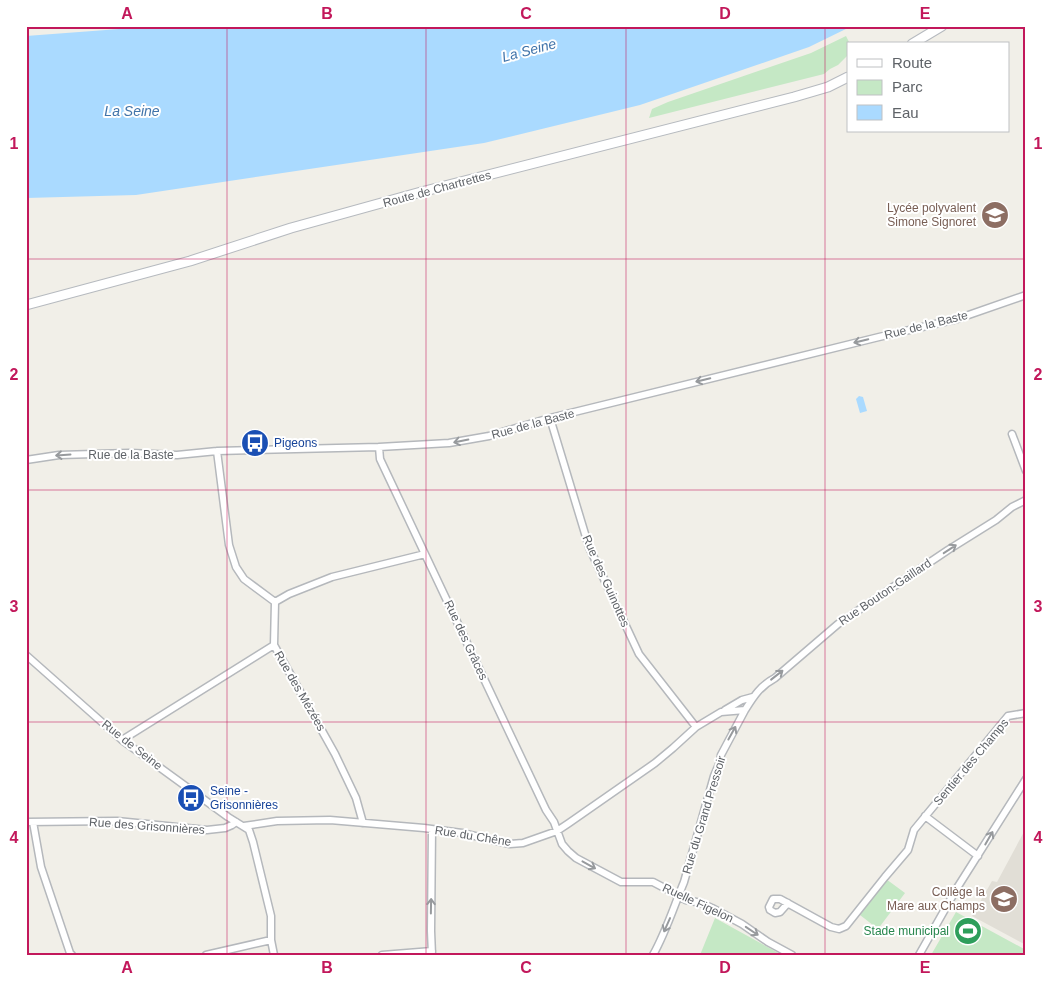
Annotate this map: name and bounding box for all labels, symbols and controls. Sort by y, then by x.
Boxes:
text: A [121,5,133,22]
text: B [321,5,333,22]
text: C [520,5,532,22]
text: D [719,5,731,22]
text: E [920,5,931,22]
water label: La Seine [500,35,558,65]
legend [847,42,1010,132]
text: Route [892,54,932,71]
text: Parc [892,78,923,95]
water label: La Seine [104,103,160,119]
text: Eau [892,104,919,121]
text: 1 [10,135,19,152]
text: 1 [1034,135,1043,152]
street label: Route de Chartrettes [381,168,493,210]
school or university icon: Lycée polyvalent Simone Signoret [980,200,1010,230]
place label: Lycée polyvalent Simone Signoret [887,201,977,229]
street label: Rue de la Baste [883,308,969,342]
one-way arrow [854,337,870,346]
text: 2 [10,366,19,383]
text: 2 [1034,366,1043,383]
one-way arrow [696,376,712,385]
street label: Rue de la Baste [490,406,576,442]
bus stop icon: Pigeons [240,428,270,458]
place label: Pigeons [274,436,317,450]
one-way arrow [453,436,469,446]
street label: Rue de la Baste [88,448,174,462]
one-way arrow [55,451,71,460]
street label: Rue des Guinottes [579,533,633,629]
one-way arrow [943,543,957,554]
street label: Rue Bouton-Gaillard [836,556,934,628]
text: 3 [10,598,19,615]
street label: Rue des Grâces [441,598,491,682]
text: 3 [1034,598,1043,615]
street label: Rue des Mézées [271,649,329,733]
one-way arrow [770,670,783,681]
street label: Sentier des Champs [931,716,1011,808]
street label: Rue de Seine [99,717,165,773]
one-way arrow [728,727,738,741]
street label: Rue du Grand Pressoir [679,754,729,876]
bus stop icon: Seine - Grisonnières [176,783,206,813]
place label: Seine - Grisonnières [210,784,278,812]
street label: Rue des Grisonnières [89,815,205,837]
street label: Rue du Chêne [434,823,513,849]
text: 4 [10,829,19,846]
text: 4 [1034,829,1043,846]
one-way arrow [984,831,994,845]
one-way arrow [581,860,596,870]
street label: Ruelle Figelon [660,880,736,926]
school or university icon: Collège la Mare aux Champs [989,884,1019,914]
place label: Collège la Mare aux Champs [887,885,985,913]
one-way arrow [426,898,436,914]
sports icon: Stade municipal [953,916,983,946]
one-way arrow [661,917,671,932]
place label: Stade municipal [864,924,949,938]
one-way arrow [745,926,759,936]
text: A [121,959,133,976]
text: B [321,959,333,976]
text: C [520,959,532,976]
text: D [719,959,731,976]
text: E [920,959,931,976]

